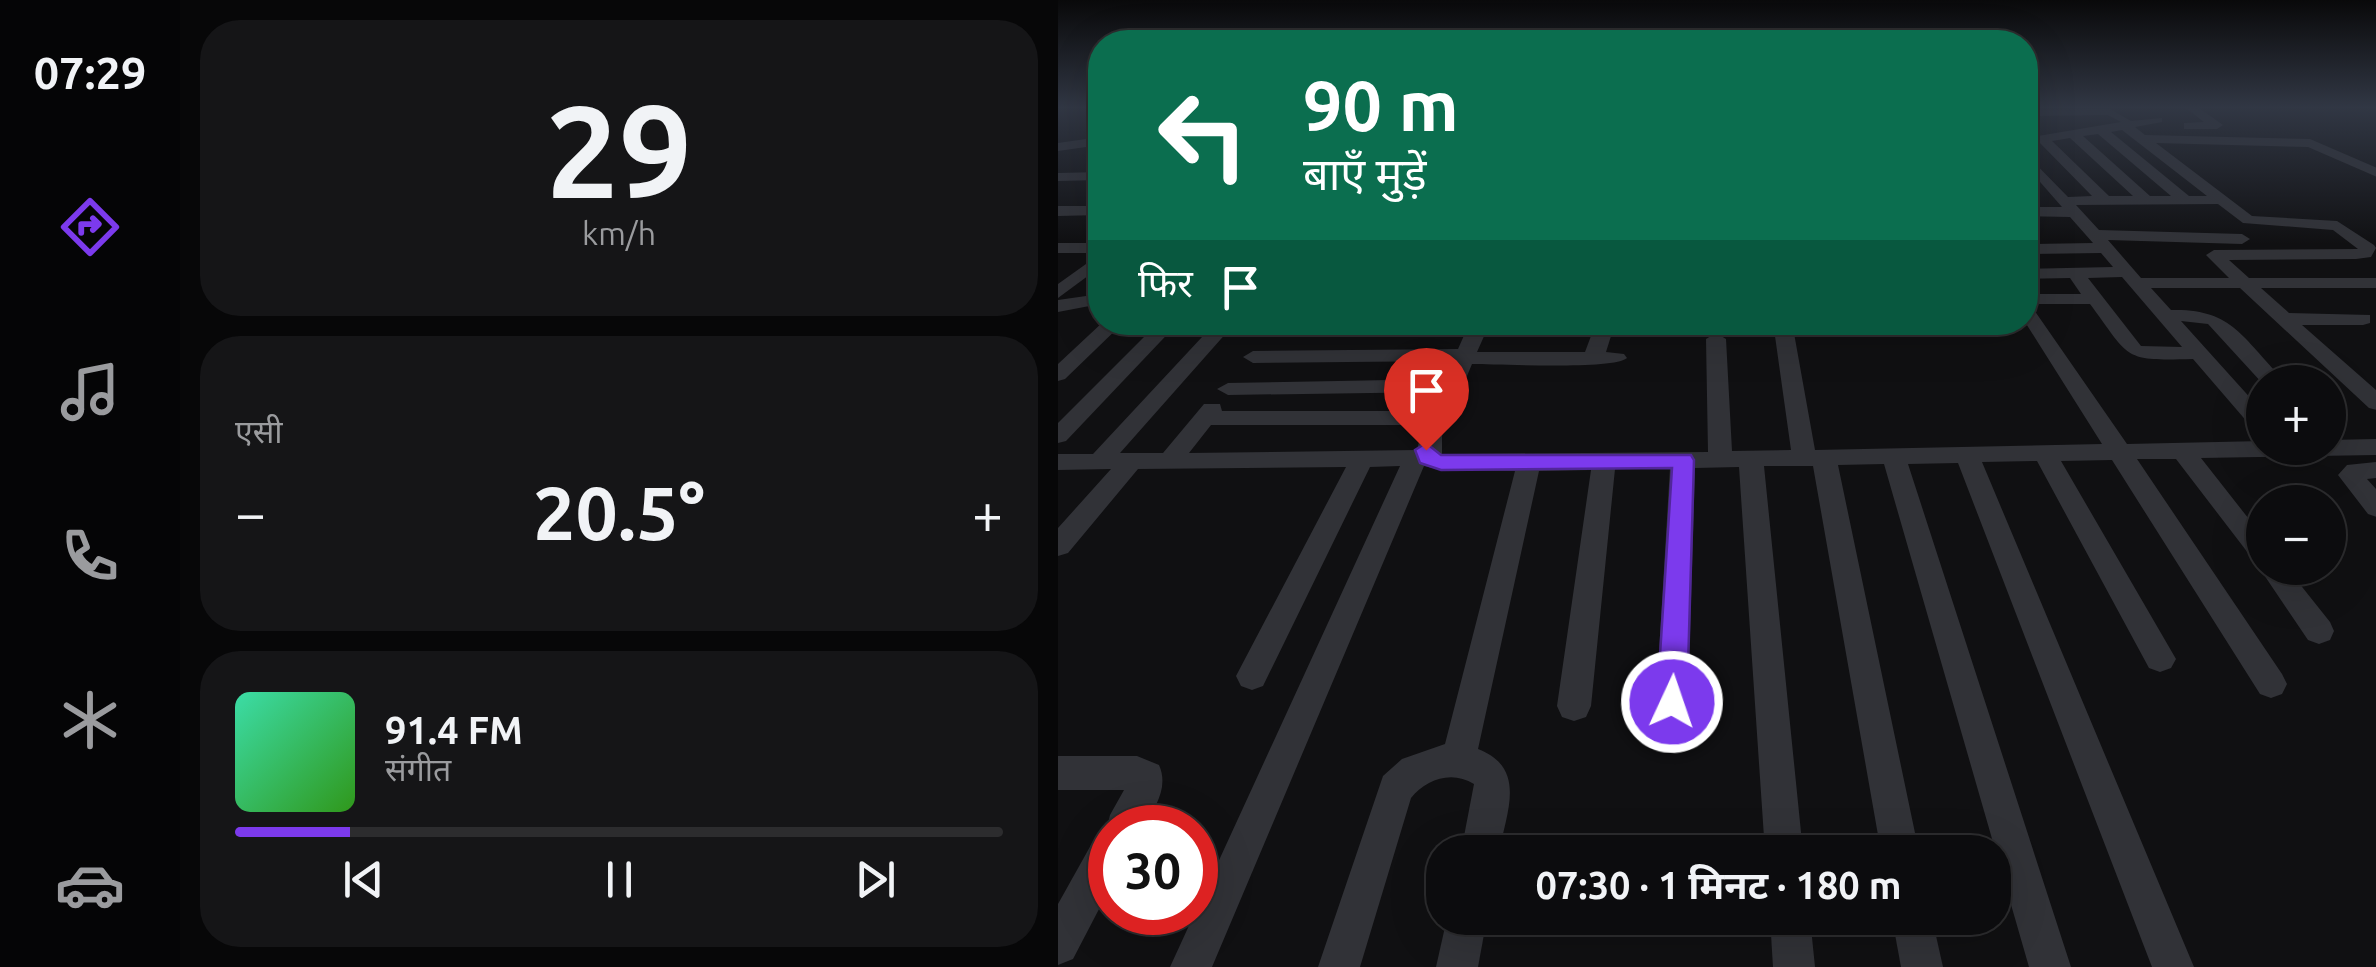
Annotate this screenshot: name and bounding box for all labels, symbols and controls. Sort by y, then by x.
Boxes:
text: 07:29 [34,47,146,98]
text: 90 m [1303,66,1459,144]
icon: left [1138,70,1268,200]
text: 29 [546,77,692,223]
text: बाएँ मुड़ें [1303,148,1427,199]
icon: directions [55,192,125,262]
text: km/h [582,215,656,251]
icon: arrive [1213,260,1268,315]
text: फिर [1138,262,1193,304]
pin [1384,348,1469,451]
icon: music [55,357,125,427]
icon: arrive [1399,363,1454,418]
map controls [2246,365,2346,585]
button: + [2246,365,2346,465]
text: एसी [235,413,283,449]
text: 20.5° [533,470,705,554]
text: − [235,482,266,543]
text: + [972,482,1003,543]
button: − [2246,485,2346,585]
icon: phone [55,521,125,591]
position arrow [1620,650,1724,754]
icon: climate [55,685,125,755]
text: 91.4 FM [385,709,523,751]
text: संगीत [385,751,451,787]
speed limit sign: 30 [1088,805,1218,935]
icon: car [55,850,125,920]
icon: previous [336,852,391,907]
icon: pause [592,852,647,907]
icon: next [848,852,903,907]
text: 07:30 · 1 मिनट · 180 m [1535,864,1902,906]

